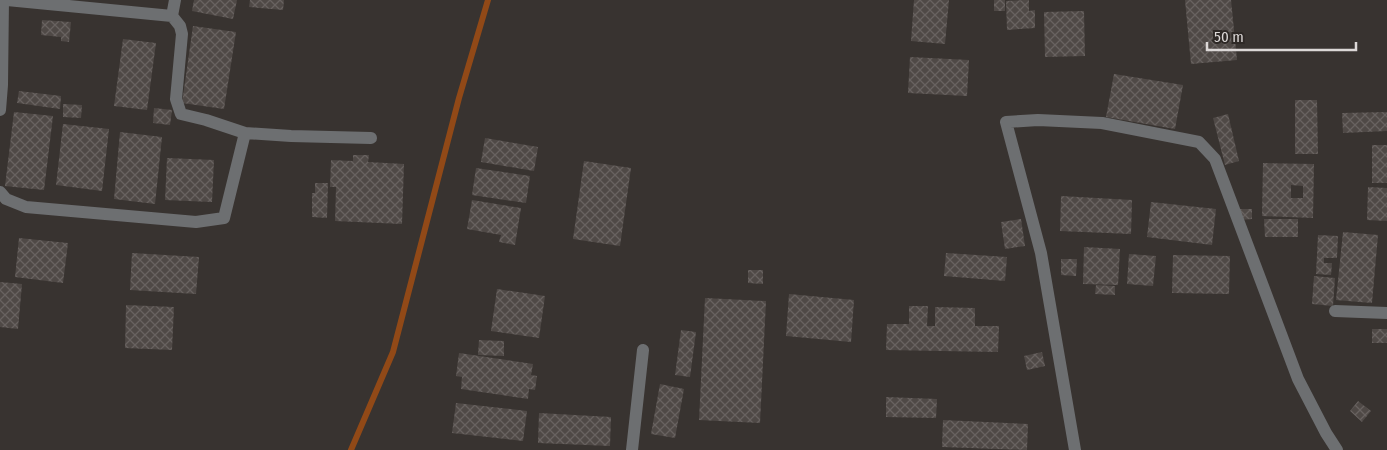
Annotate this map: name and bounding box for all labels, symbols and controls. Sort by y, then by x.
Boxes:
scale bar [1207,20,1356,52]
text: 50 m [1214,28,1244,46]

